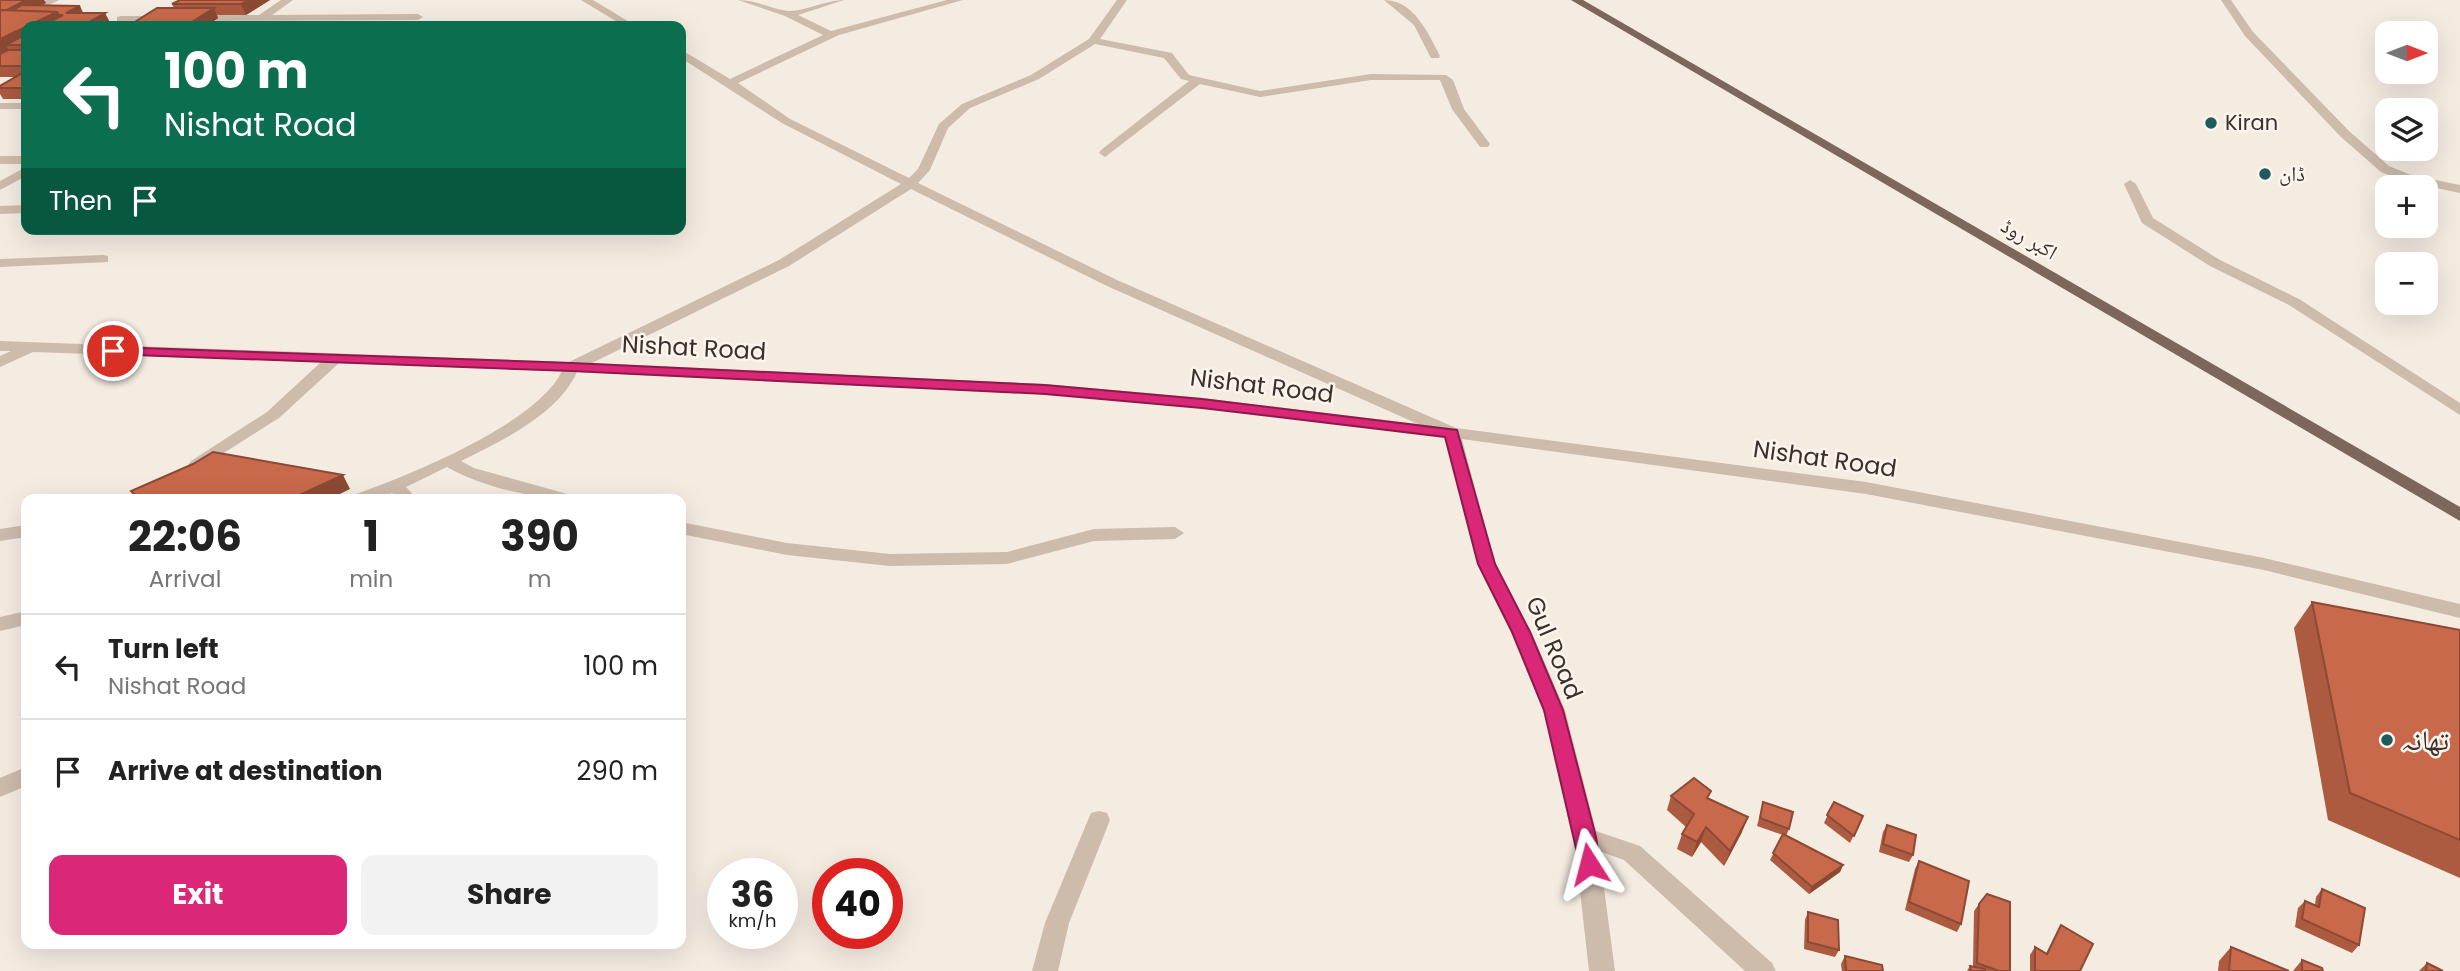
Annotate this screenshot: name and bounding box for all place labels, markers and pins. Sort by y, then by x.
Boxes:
place label: Kiran [2225,108,2278,137]
marker: Kiran [2203,115,2219,131]
place label: ڈان [2279,159,2305,188]
marker: ڈان [2257,166,2273,182]
pin [83,321,143,381]
place label: تھانہ [2401,721,2449,760]
marker: تھانہ [2379,732,2395,748]

